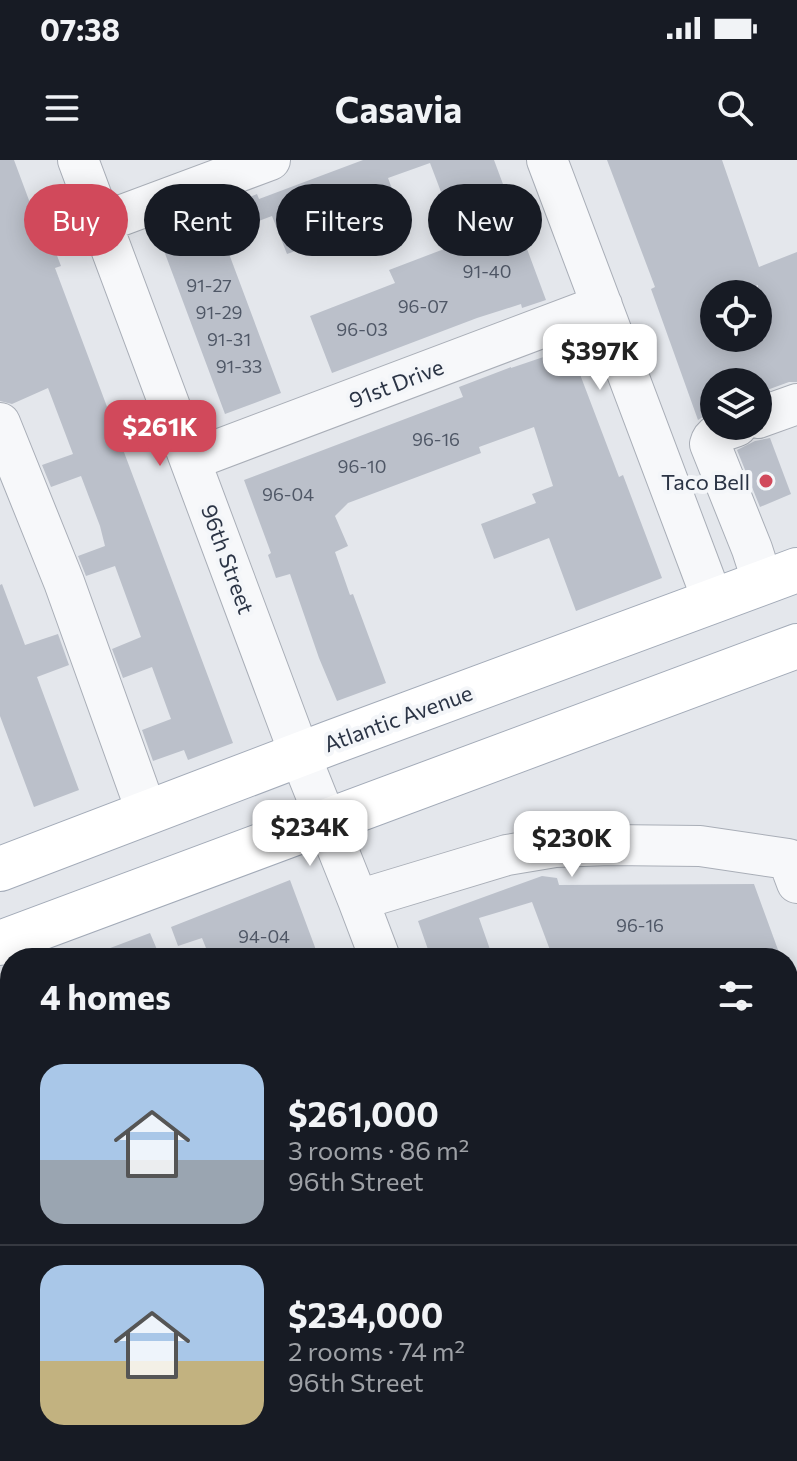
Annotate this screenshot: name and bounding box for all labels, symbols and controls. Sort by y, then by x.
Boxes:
text: 07:38 [40,10,120,47]
icon: menu [40,86,84,130]
text: Casavia [335,86,462,130]
icon: search [713,86,757,130]
chip: Buy [24,184,128,256]
chip: Rent [144,184,260,256]
chip: Filters [276,184,412,256]
chip: New [428,184,542,256]
house number: 91-40 [463,260,511,282]
house number: 91-27 [186,274,232,296]
map controls [700,280,772,440]
button: locate [700,280,772,352]
house number: 96-07 [398,295,448,317]
house number: 91-29 [195,301,243,323]
house number: 96-03 [336,318,388,340]
pin: $397K [544,324,656,392]
house number: 91-31 [207,328,251,350]
text: $397K [561,334,639,365]
street label: 91st Drive [345,353,447,413]
house number: 91-33 [216,355,262,377]
button: layers [700,368,772,440]
pin: $261K [104,400,216,468]
text: $261K [122,410,198,441]
house number: 96-16 [412,428,460,450]
house number: 96-10 [338,455,386,477]
place label: Taco Bell [661,468,750,495]
marker: Taco Bell [757,472,775,490]
house number: 96-04 [262,483,314,505]
street label: 96th Street [196,500,260,618]
street label: Atlantic Avenue [320,679,476,757]
pin: $234K [254,800,366,868]
text: $234K [271,810,350,841]
pin: $230K [516,811,628,879]
text: $230K [532,821,612,852]
house number: 96-16 [616,914,664,936]
house number: 94-04 [238,925,290,947]
icon: filters [714,974,758,1018]
text: 4 homes [40,975,171,1017]
text: $261,000 [288,1092,439,1134]
icon: home [104,1096,200,1192]
text: 3 rooms · 86 m² [288,1134,469,1165]
text: 96th Street [288,1165,424,1196]
text: $234,000 [288,1293,443,1335]
icon: home [104,1297,200,1393]
text: 2 rooms · 74 m² [288,1335,465,1366]
text: 96th Street [288,1366,424,1397]

